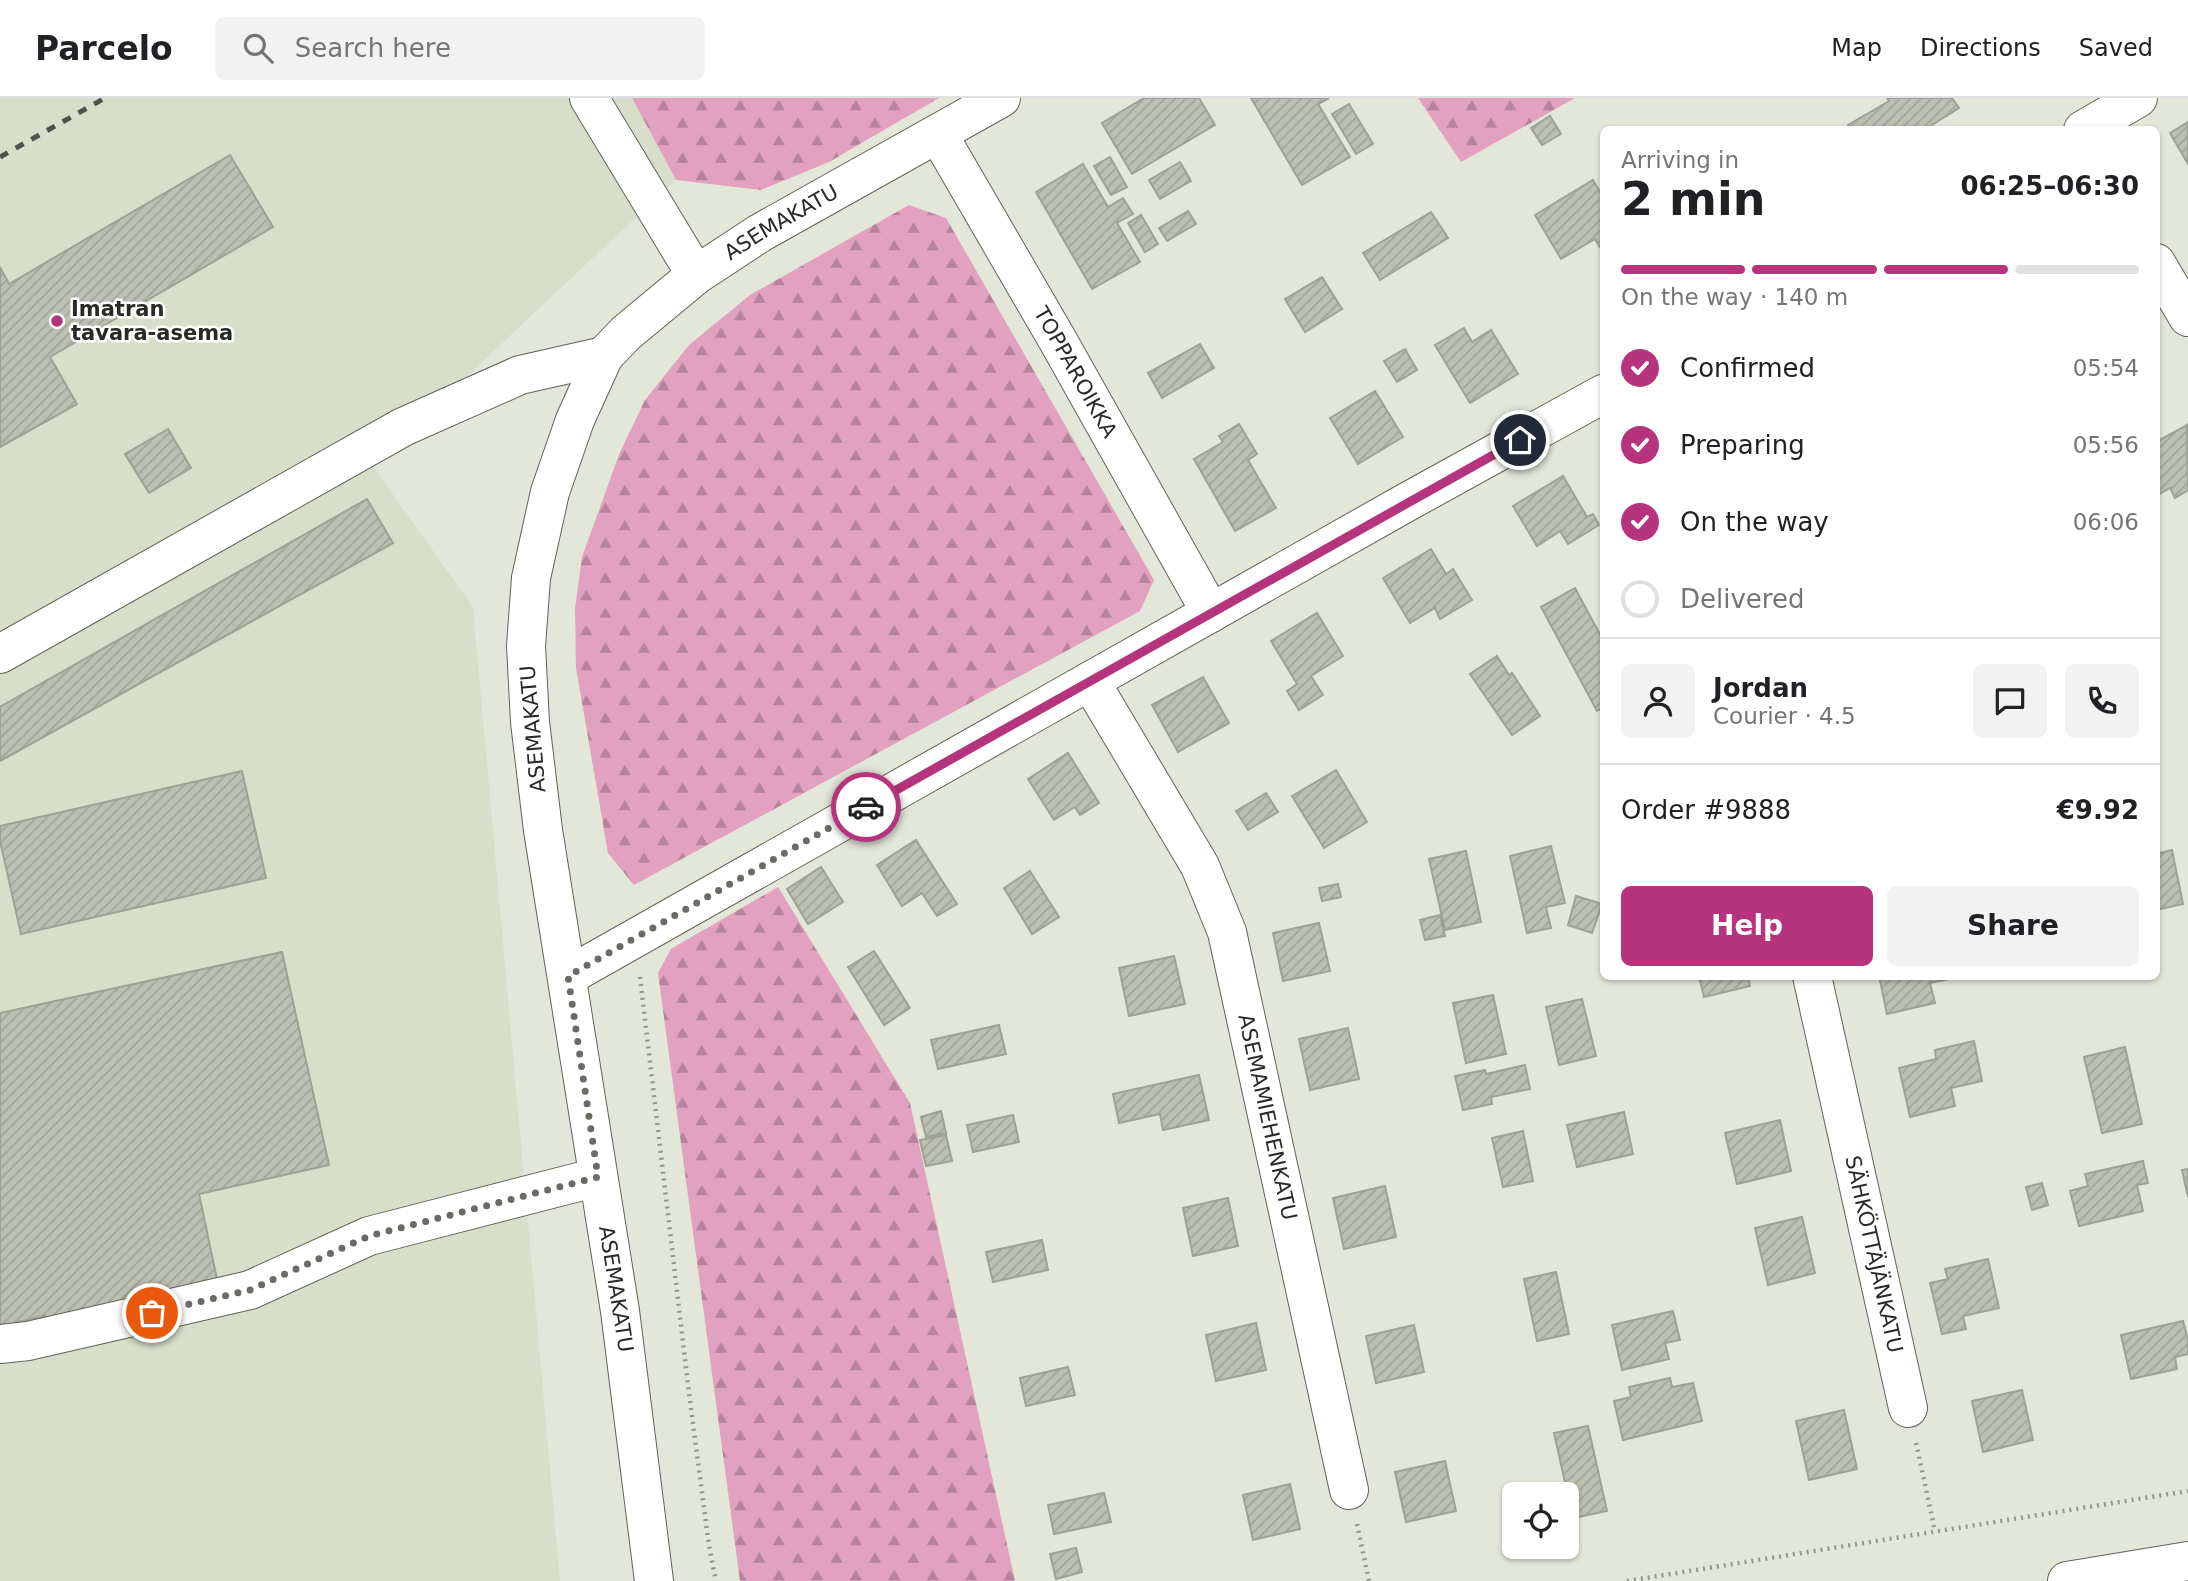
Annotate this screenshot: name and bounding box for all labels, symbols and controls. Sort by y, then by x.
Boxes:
search box [215,17,705,80]
text: Parcelo [35,29,173,68]
icon: search [239,29,277,67]
text: Search here [295,33,451,63]
text: Map [1831,34,1882,62]
text: Directions [1920,34,2041,62]
text: Saved [2079,34,2153,62]
text: Arriving in [1621,147,1739,173]
text: 06:25–06:30 [1960,171,2139,201]
text: 2 min [1621,172,1765,226]
street label: ASEMAKATU [720,180,842,265]
text: On the way · 140 m [1621,284,1848,310]
place label: Imatran tavara-asema [71,297,233,345]
street label: TOPPAROIKKA [1028,302,1122,442]
marker: Imatran tavara-asema [49,313,65,329]
icon: check [1621,349,1659,387]
text: Confirmed [1680,353,1815,383]
text: 05:54 [2073,355,2139,381]
pin [1490,410,1550,470]
icon: home [1501,421,1539,459]
icon: check [1621,426,1659,464]
text: Preparing [1680,430,1805,460]
text: 05:56 [2073,432,2139,458]
icon: check [1621,503,1659,541]
text: On the way [1680,507,1829,537]
text: 06:06 [2073,509,2139,535]
text: Delivered [1680,584,1804,614]
street label: ASEMAKATU [515,664,551,794]
button: person [1621,664,1695,738]
button: chat [1973,664,2047,738]
button: phone [2065,664,2139,738]
text: Jordan [1713,673,1808,703]
text: Courier · 4.5 [1713,703,1856,729]
courier [831,772,901,842]
icon: car [847,788,885,826]
text: Order #9888 [1621,795,1791,825]
text: €9.92 [2057,795,2139,825]
button: Help [1621,886,1873,966]
button: Share [1887,886,2139,966]
street label: ASEMAMIEHENKATU [1233,1012,1302,1222]
street label: SÄHKÖTTÄJÄNKATU [1840,1153,1907,1355]
street label: ASEMAKATU [594,1224,638,1354]
pin [122,1283,182,1343]
icon: bag [133,1294,171,1332]
map controls [1502,1482,1579,1559]
button: locate [1502,1482,1579,1559]

